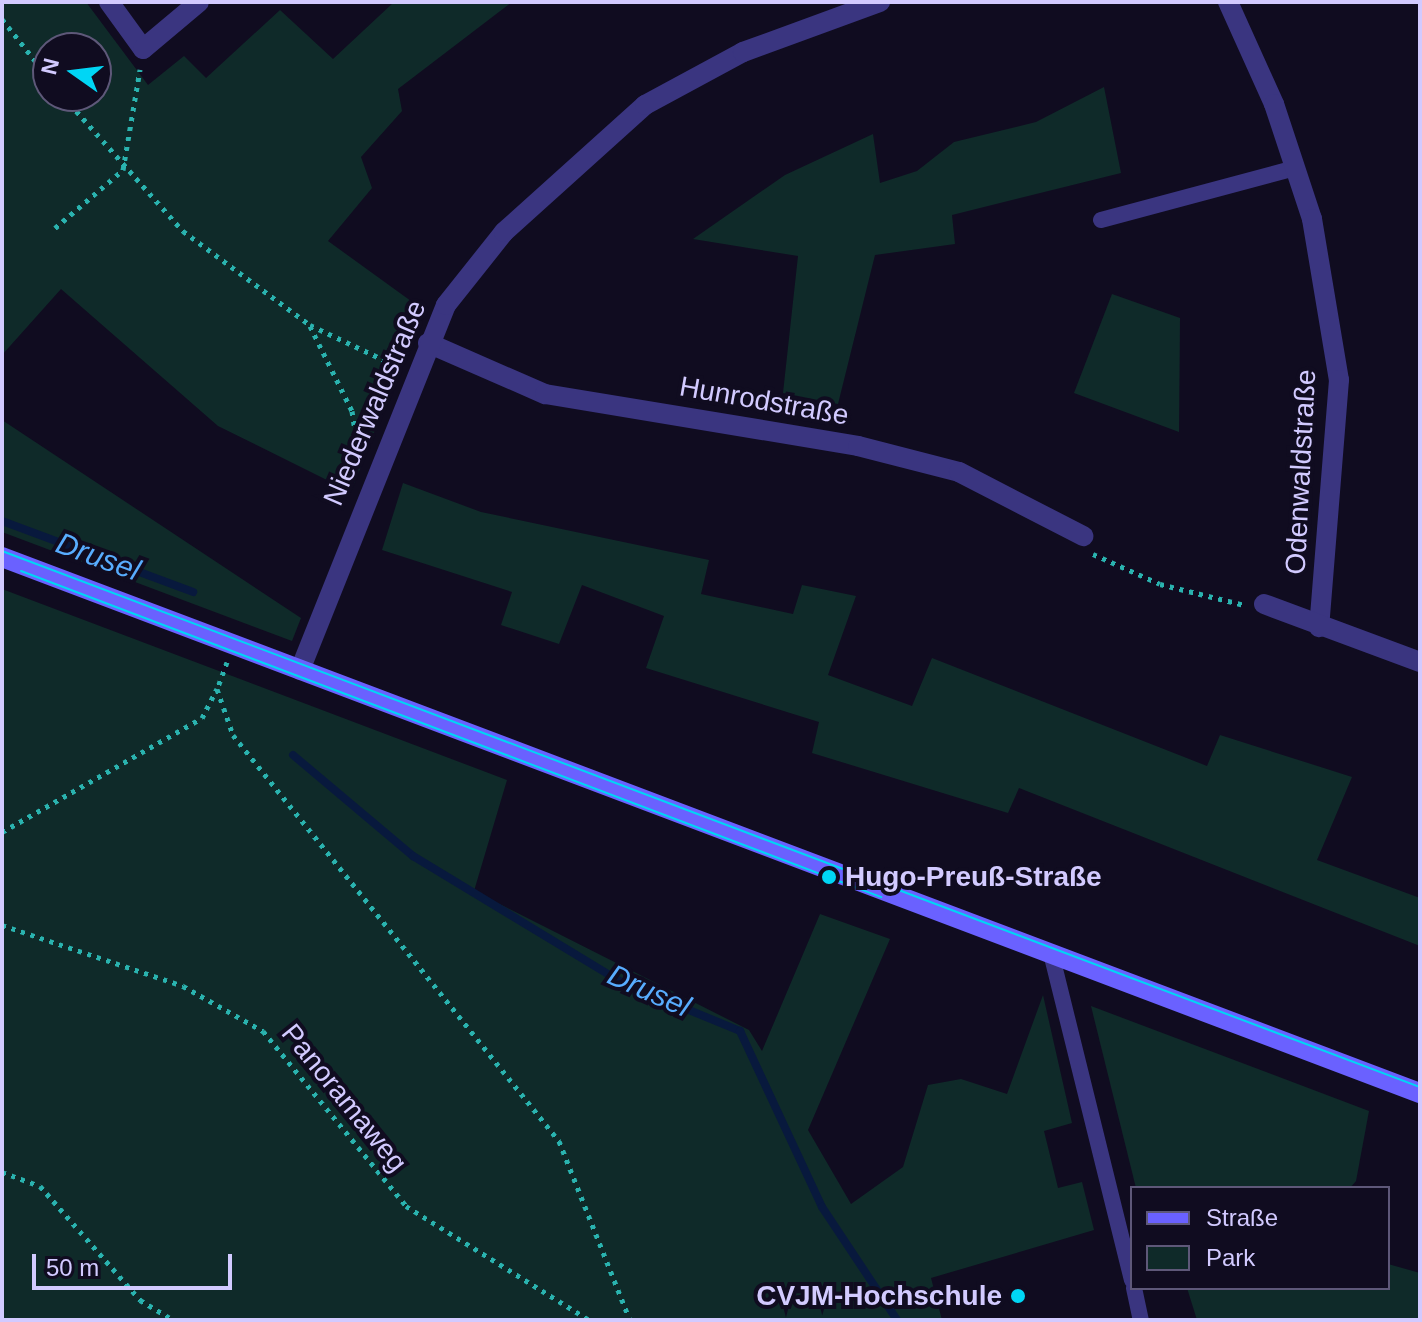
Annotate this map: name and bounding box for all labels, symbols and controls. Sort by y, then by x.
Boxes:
north arrow [32,32,112,112]
text: N [36,56,64,77]
street label: Niederwaldstraße [317,295,433,511]
street label: Odenwaldstraße [1279,369,1323,575]
street label: Hunrodstraße [677,370,851,432]
water label: Drusel [51,525,145,589]
place label: Hugo-Preuß-Straße [845,860,1102,894]
marker: Hugo-Preuß-Straße [820,868,838,886]
water label: Drusel [602,957,696,1025]
street label: Panoramaweg [274,1017,414,1179]
legend [1130,1186,1390,1290]
text: Straße [1206,1204,1278,1231]
scale bar [36,1238,236,1288]
text: Park [1206,1244,1255,1271]
text: 50 m [46,1254,99,1281]
place label: CVJM-Hochschule [756,1279,1002,1313]
marker: CVJM-Hochschule [1009,1287,1027,1305]

